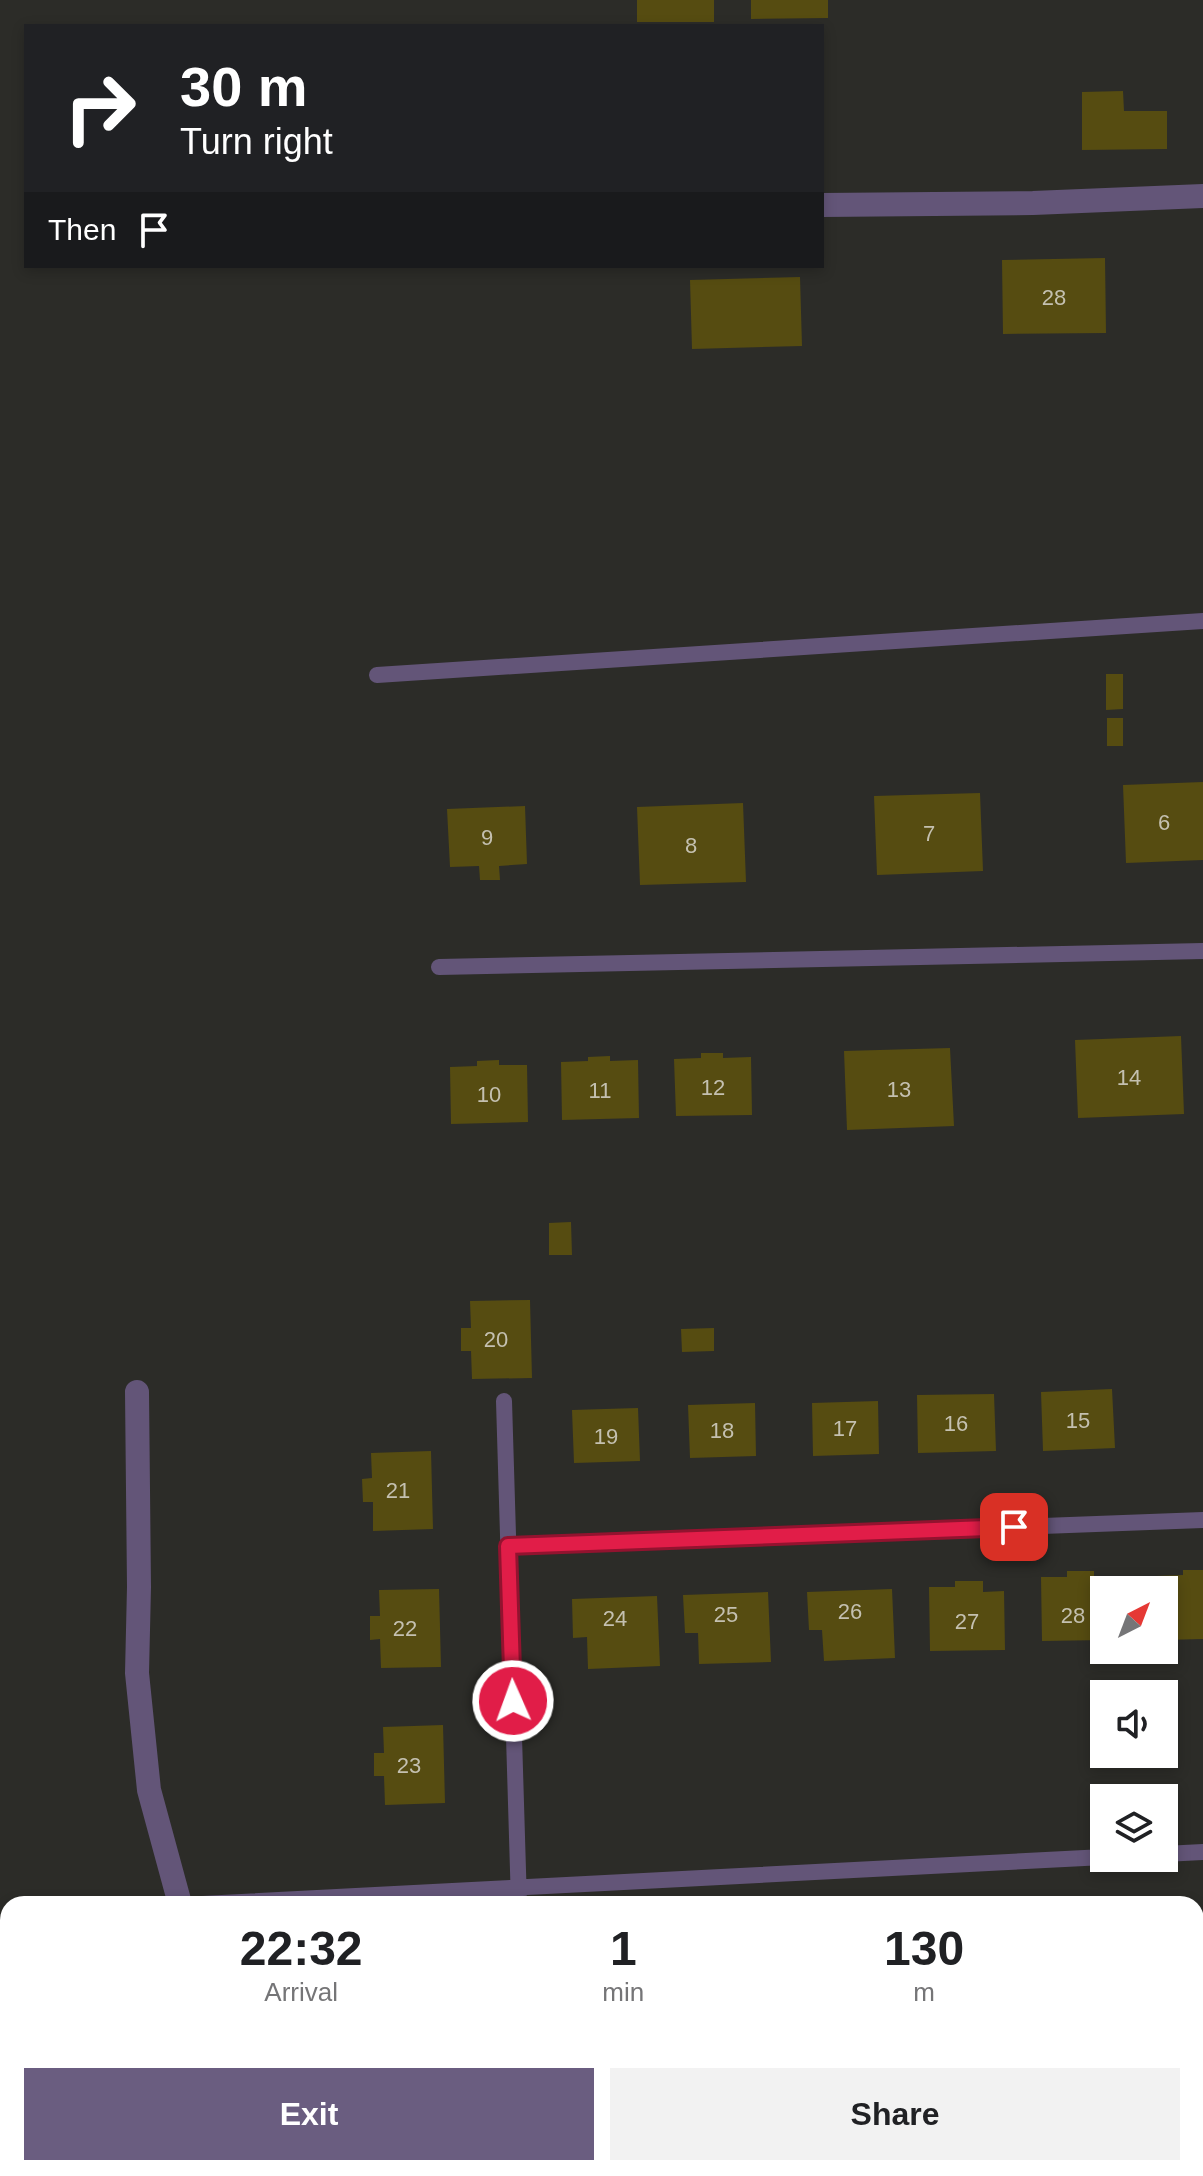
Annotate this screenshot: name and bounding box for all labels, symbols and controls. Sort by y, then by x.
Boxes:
text: 30 m [180,55,308,118]
icon: right [48,56,152,160]
text: Turn right [180,121,333,162]
icon: arrive [132,208,176,252]
text: Then [48,213,116,246]
house number: 28 [1042,285,1066,310]
house number: 6 [1158,810,1170,835]
house number: 7 [923,821,935,846]
house number: 9 [481,825,493,850]
house number: 8 [685,833,697,858]
house number: 14 [1117,1065,1141,1090]
house number: 12 [701,1075,725,1100]
house number: 13 [887,1077,911,1102]
house number: 11 [589,1078,611,1103]
house number: 10 [477,1082,501,1107]
house number: 20 [484,1327,508,1352]
house number: 15 [1066,1408,1090,1433]
house number: 16 [944,1411,968,1436]
house number: 17 [833,1416,857,1441]
house number: 18 [710,1418,734,1443]
house number: 19 [594,1424,618,1449]
house number: 21 [386,1478,410,1503]
pin [980,1493,1048,1561]
icon: arrive [992,1505,1036,1549]
north arrow [1090,1576,1178,1664]
map controls [1090,1576,1178,1872]
house number: 26 [838,1599,862,1624]
house number: 25 [714,1602,738,1627]
house number: 28 [1061,1603,1085,1628]
house number: 24 [603,1606,627,1631]
house number: 27 [955,1609,979,1634]
house number: 22 [393,1616,417,1641]
position arrow [471,1659,555,1743]
button: sound [1090,1680,1178,1768]
house number: 23 [397,1753,421,1778]
button: layers [1090,1784,1178,1872]
text: 22:32 [240,1922,363,1975]
text: 1 [610,1922,637,1975]
text: 130 [884,1922,964,1975]
text: Arrival [264,1977,338,2007]
text: min [602,1977,644,2007]
text: m [913,1977,935,2007]
button: Exit [24,2068,594,2160]
button: Share [610,2068,1180,2160]

